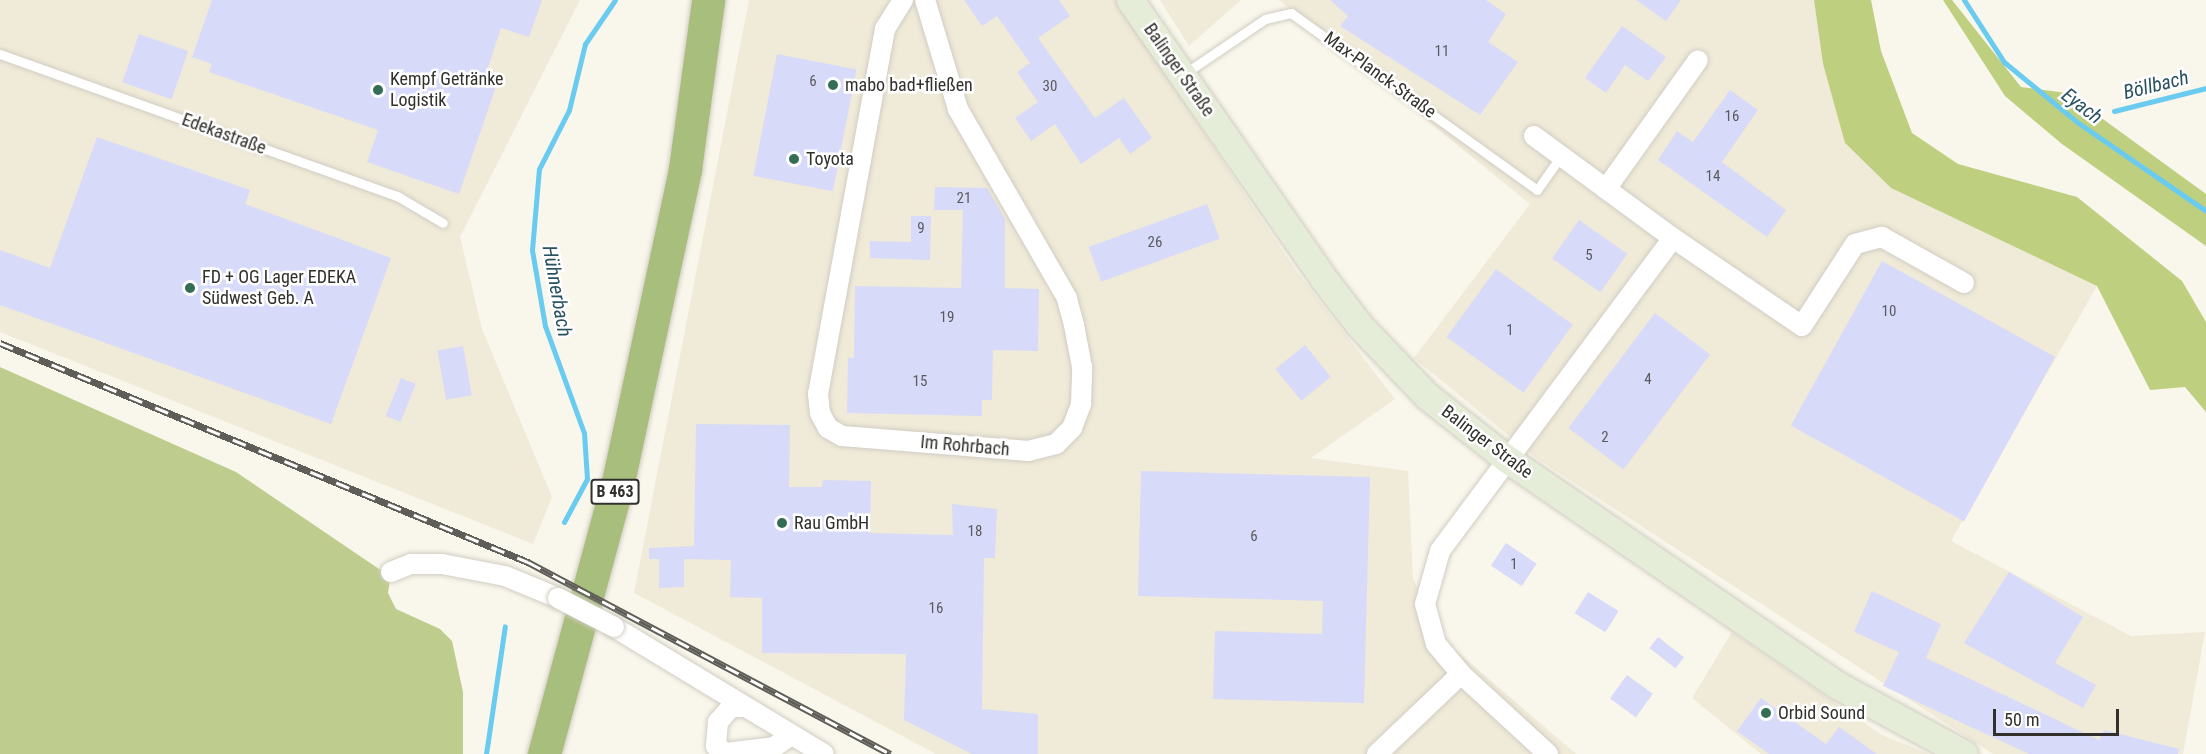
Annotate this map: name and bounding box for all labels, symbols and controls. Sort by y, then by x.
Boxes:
street label: Balinger Straße [1139,19,1219,121]
street label: Max-Planck-Straße [1320,27,1440,123]
house number: 11 [1435,43,1449,61]
water label: Böllbach [2121,65,2191,105]
place label: Kempf Getränke Logistik [390,69,504,112]
house number: 6 [809,73,817,91]
place label: mabo bad+fließen [845,74,973,96]
marker: mabo bad+fließen [826,78,840,92]
house number: 30 [1043,78,1057,96]
marker: Kempf Getränke Logistik [371,83,385,97]
water label: Eyach [2057,83,2107,129]
house number: 16 [1725,108,1739,126]
street label: Edekastraße [179,109,269,159]
place label: Toyota [806,148,854,170]
marker: Toyota [787,152,801,166]
house number: 14 [1706,168,1720,186]
house number: 21 [957,190,971,208]
house number: 9 [917,220,925,238]
house number: 26 [1148,234,1162,252]
water label: Hühnerbach [537,243,577,339]
house number: 5 [1585,247,1593,265]
place label: FD + OG Lager EDEKA Südwest Geb. A [202,267,356,310]
marker: FD + OG Lager EDEKA Südwest Geb. A [183,281,197,295]
house number: 10 [1882,303,1896,321]
house number: 19 [940,309,954,327]
house number: 1 [1506,322,1514,340]
house number: 4 [1644,371,1652,389]
house number: 15 [913,373,927,391]
street label: Balinger Straße [1437,401,1537,483]
house number: 2 [1601,429,1609,447]
street label: Im Rohrbach [920,431,1010,461]
road number: B 463 [590,479,640,505]
place label: Rau GmbH [794,512,869,534]
marker: Rau GmbH [775,516,789,530]
house number: 18 [968,523,982,541]
house number: 6 [1250,528,1258,546]
house number: 1 [1510,556,1518,574]
house number: 16 [929,600,943,618]
scale bar [1996,697,2122,735]
place label: Orbid Sound [1778,702,1865,724]
marker: Orbid Sound [1759,706,1773,720]
text: 50 m [2004,709,2039,730]

